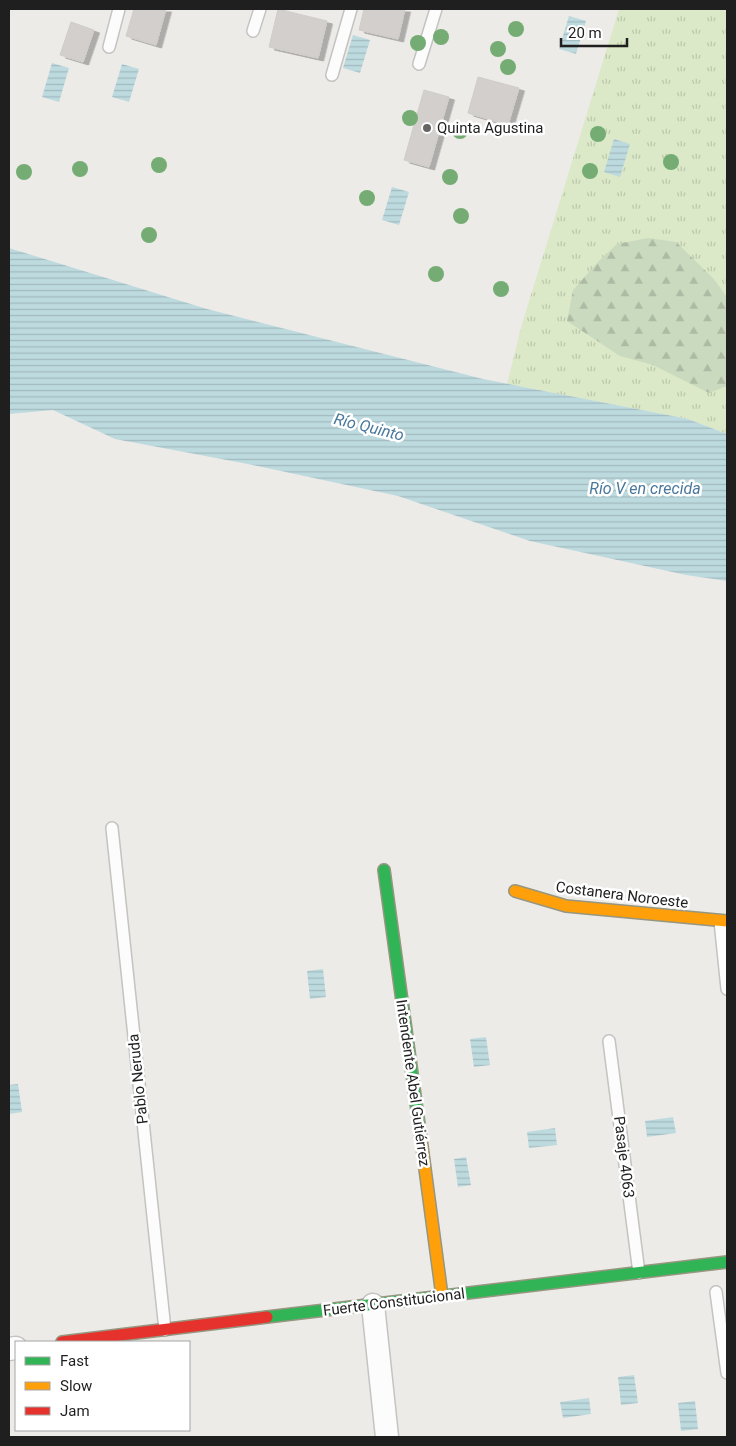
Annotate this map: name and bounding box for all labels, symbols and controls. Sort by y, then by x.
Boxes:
scale bar [561,15,627,47]
text: 20 m [568,24,602,42]
place label: Quinta Agustina [437,119,544,137]
marker: Quinta Agustina [421,122,433,134]
water label: Río Quinto [332,409,406,445]
water label: Río V en crecida [589,479,701,498]
street label: Costanera Noroeste [555,878,689,912]
street label: Intendente Abel Gutiérrez [392,998,434,1168]
street label: Pablo Neruda [124,1033,152,1125]
street label: Pasaje 4063 [610,1115,638,1199]
street label: Fuerte Constitucional [322,1284,466,1320]
legend [15,1341,190,1431]
text: Fast [60,1352,89,1370]
text: Slow [60,1377,92,1395]
text: Jam [60,1402,90,1420]

